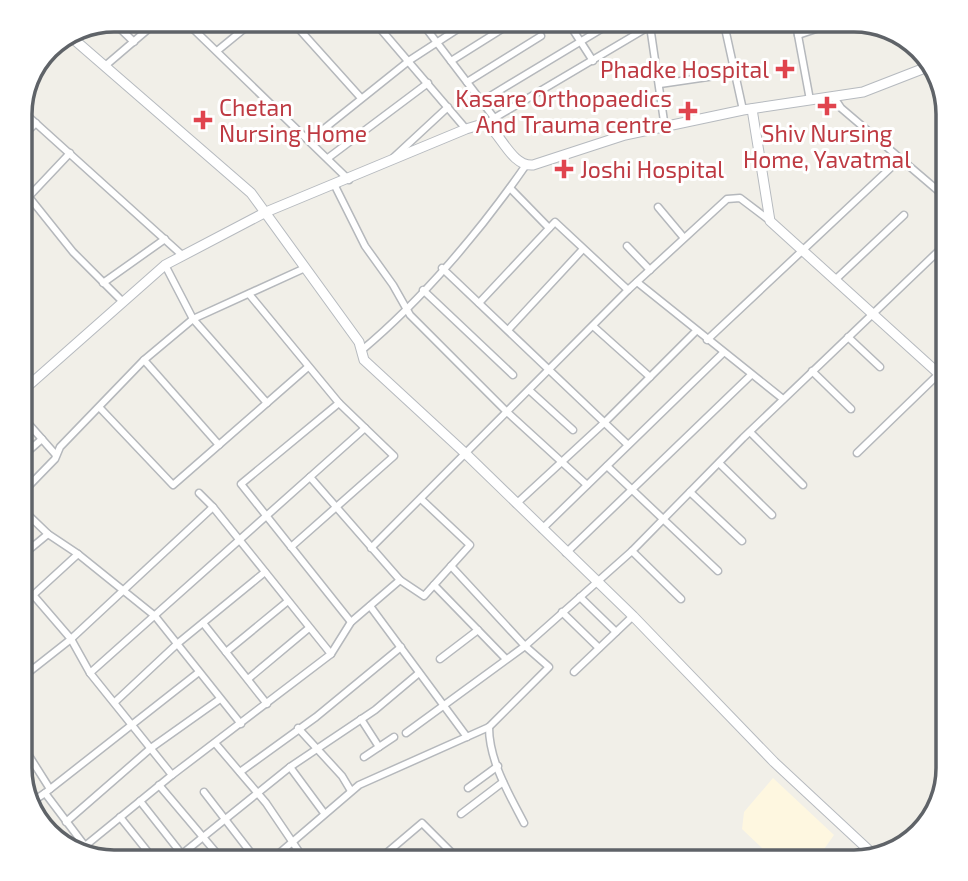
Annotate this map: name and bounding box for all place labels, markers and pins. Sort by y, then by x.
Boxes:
place label: Phadke Hospital [600,55,769,83]
marker: Phadke Hospital [775,59,795,79]
place label: Kasare Orthopaedics And Trauma centre [455,84,672,138]
place label: Chetan Nursing Home [219,93,367,147]
marker: Shiv Nursing Home, Yavatmal [817,96,837,116]
marker: Kasare Orthopaedics And Trauma centre [678,101,698,121]
marker: Chetan Nursing Home [193,110,213,130]
place label: Shiv Nursing Home, Yavatmal [743,119,911,173]
place label: Joshi Hospital [580,155,724,183]
marker: Joshi Hospital [554,159,574,179]

